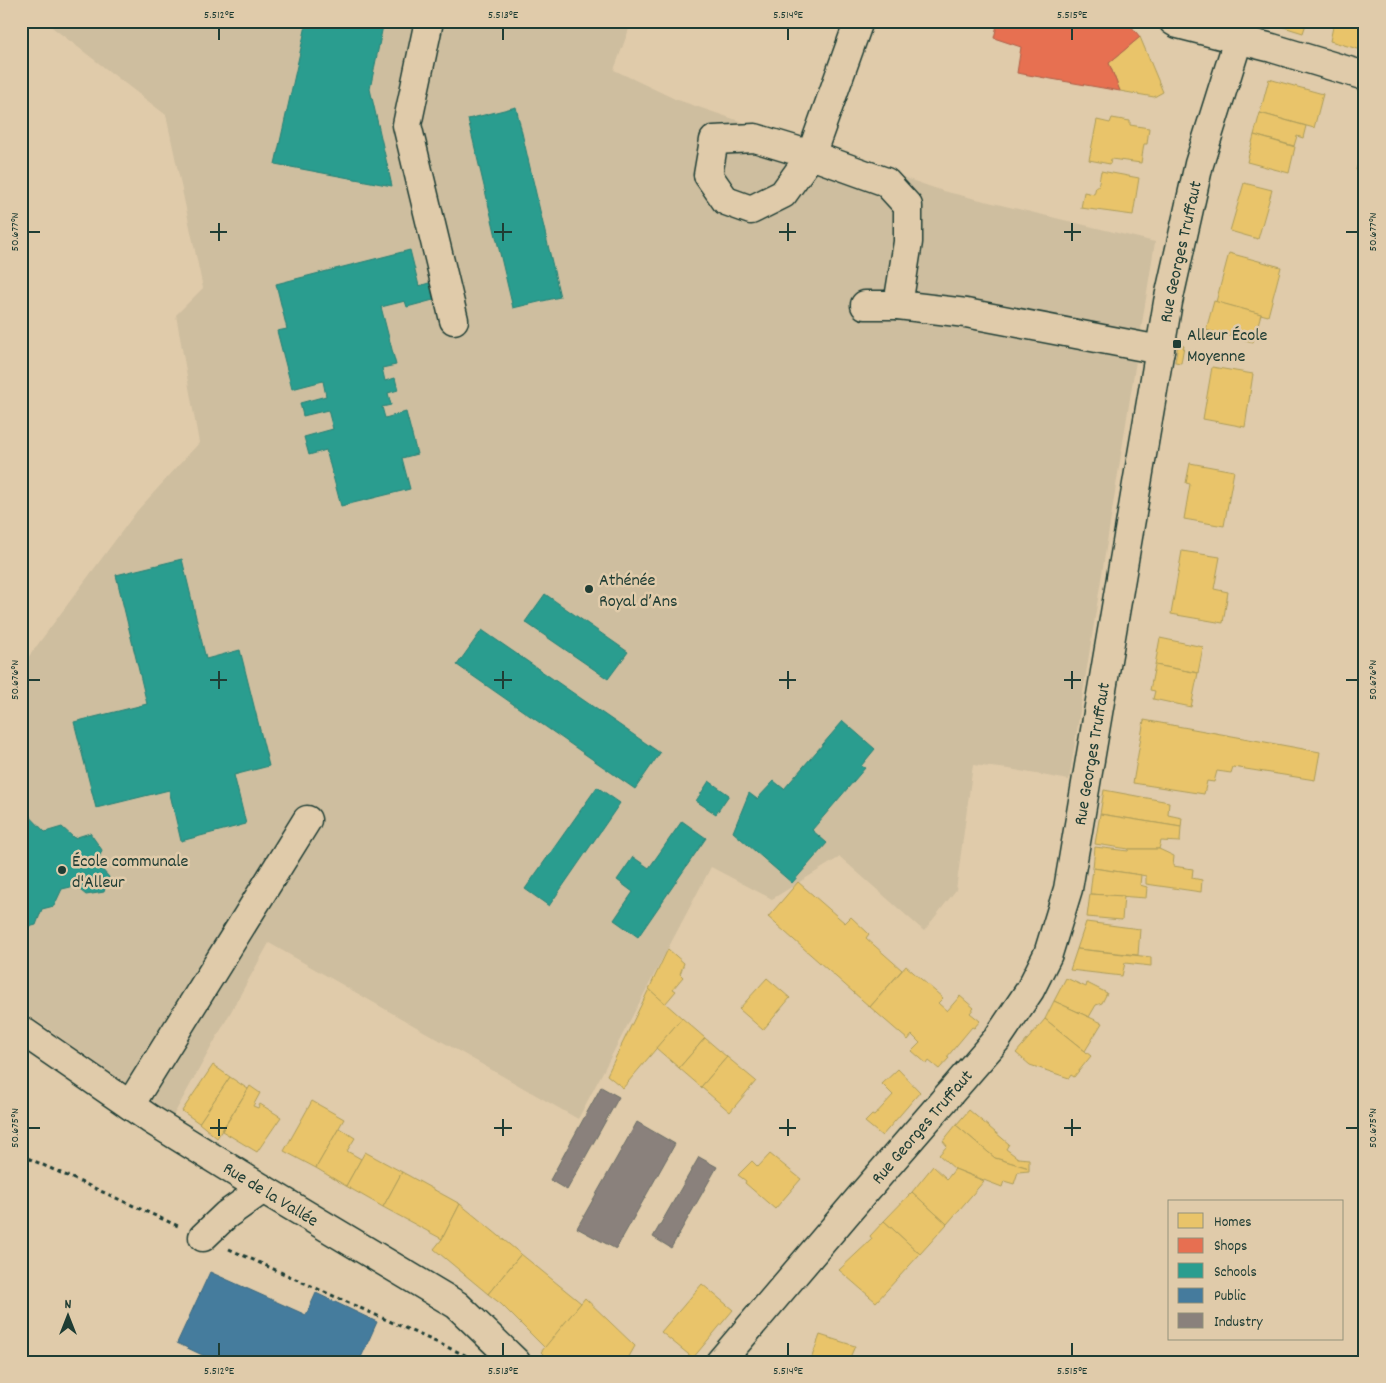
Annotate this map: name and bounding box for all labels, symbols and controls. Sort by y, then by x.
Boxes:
text: 5.512°E [204,7,235,24]
text: 5.513°E [488,7,519,24]
text: 5.514°E [773,7,804,24]
text: 5.515°E [1057,7,1088,24]
street label: Rue Georges Truffaut [1155,179,1210,325]
text: 50.677°N [7,212,24,251]
text: 50.677°N [1365,212,1382,251]
place label: Alleur École Moyenne [1187,324,1268,370]
marker: Alleur École Moyenne [1171,338,1183,350]
place label: Athénée Royal d’Ans [599,569,678,615]
marker: Athénée Royal d’Ans [583,583,595,595]
text: 50.676°N [7,660,24,700]
text: 50.676°N [1365,660,1382,700]
street label: Rue Georges Truffaut [1069,681,1118,828]
place label: École communale d'Alleur [72,850,189,896]
marker: École communale d'Alleur [56,864,68,876]
street label: Rue Georges Truffaut [867,1065,980,1191]
text: 50.675°N [7,1108,24,1148]
text: 50.675°N [1365,1108,1382,1148]
street label: Rue de la Vallée [217,1157,322,1234]
legend [1168,1200,1344,1340]
text: Homes [1214,1212,1252,1234]
text: Shops [1214,1236,1247,1258]
text: Schools [1214,1262,1257,1284]
text: Public [1214,1286,1246,1308]
north arrow [42,1290,92,1340]
text: N [65,1295,72,1315]
text: Industry [1214,1312,1263,1334]
text: 5.512°E [204,1363,235,1380]
text: 5.513°E [488,1363,519,1380]
text: 5.514°E [773,1363,804,1380]
text: 5.515°E [1057,1363,1088,1380]

